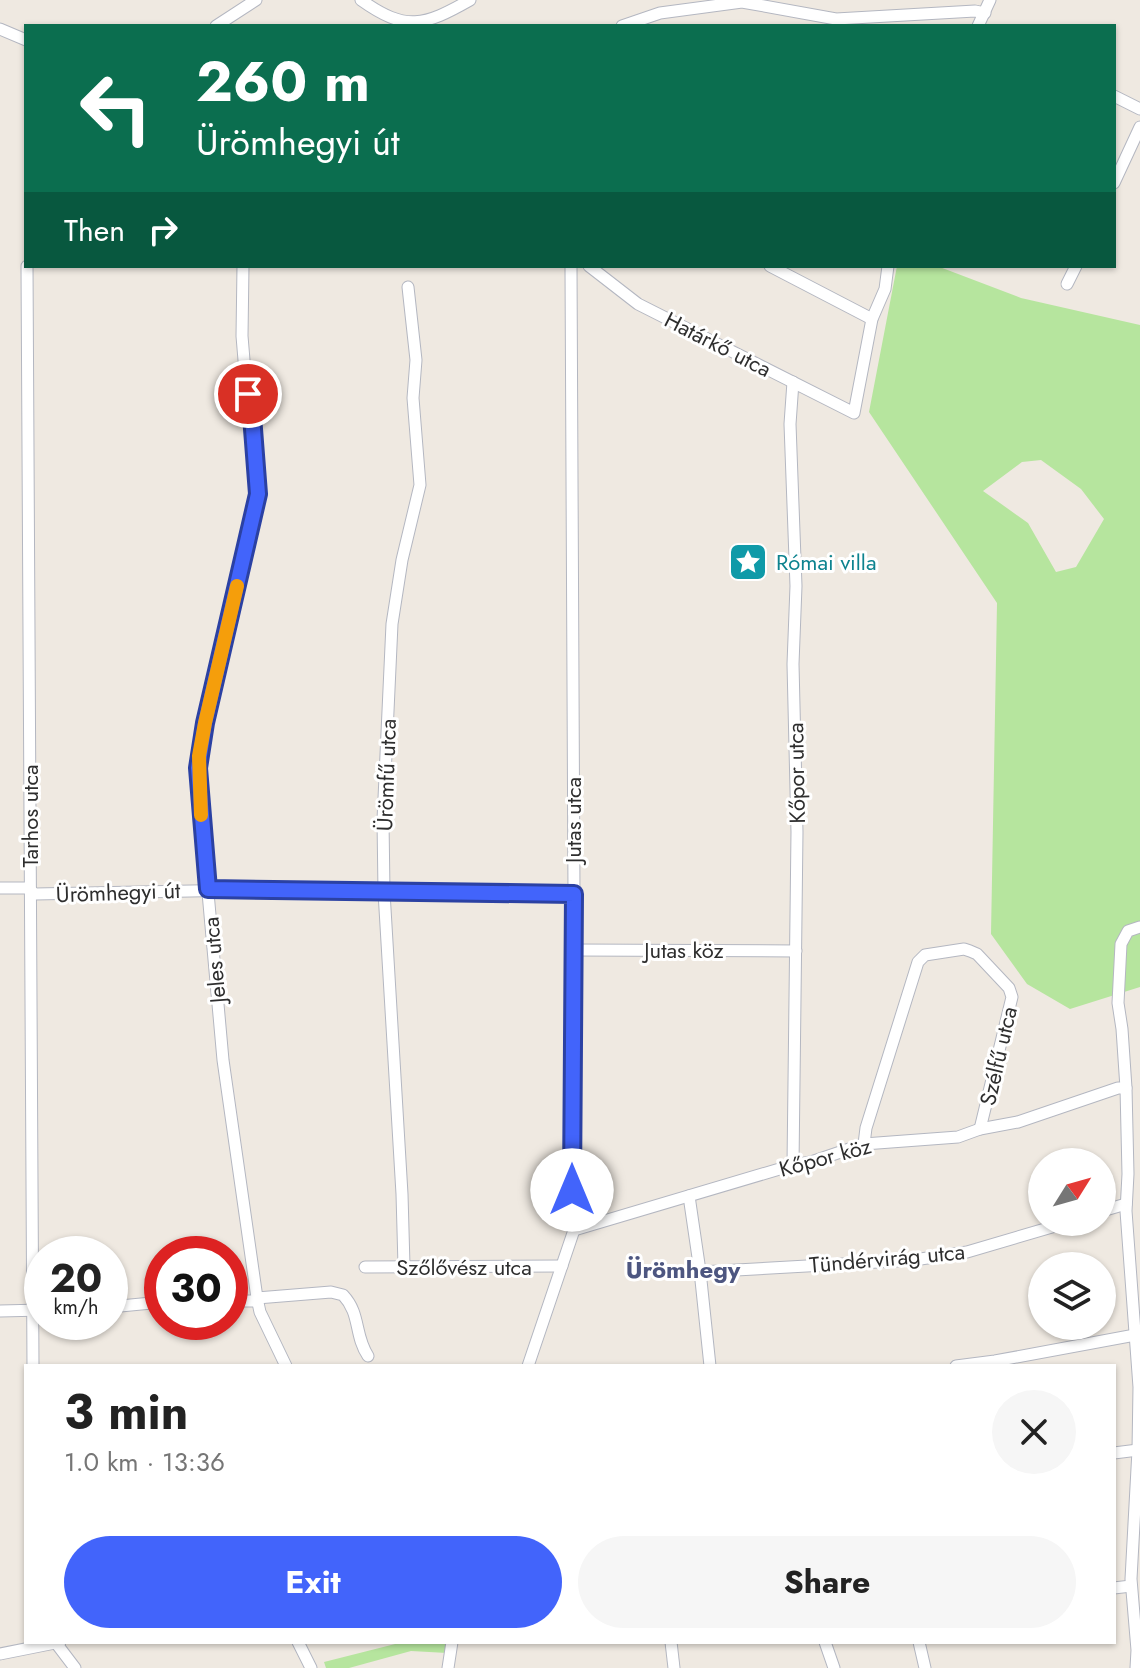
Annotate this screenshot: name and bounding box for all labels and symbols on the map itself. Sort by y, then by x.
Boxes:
street label: Határkő utca [659,303,777,385]
pin [214,360,282,428]
place icon: Római villa [727,541,769,583]
place label: Római villa [776,546,877,578]
street label: Ürömfű utca [368,718,404,832]
street label: Kőpor utca [779,722,813,824]
street label: Tarhos utca [14,764,46,868]
street label: Jutas utca [557,777,589,866]
street label: Ürömhegyi út [55,874,181,910]
street label: Jeles utca [194,916,234,1007]
street label: Jutas köz [641,934,724,966]
street label: Szélfű utca [971,1003,1025,1109]
street label: Kőpor köz [775,1129,875,1185]
position arrow [530,1148,614,1232]
north arrow [1028,1148,1116,1236]
street label: Tündérvirág utca [808,1235,966,1281]
speed limit sign: 30 [144,1236,248,1340]
street label: Szőlővész utca [396,1251,532,1283]
district label: Ürömhegy [626,1252,741,1287]

